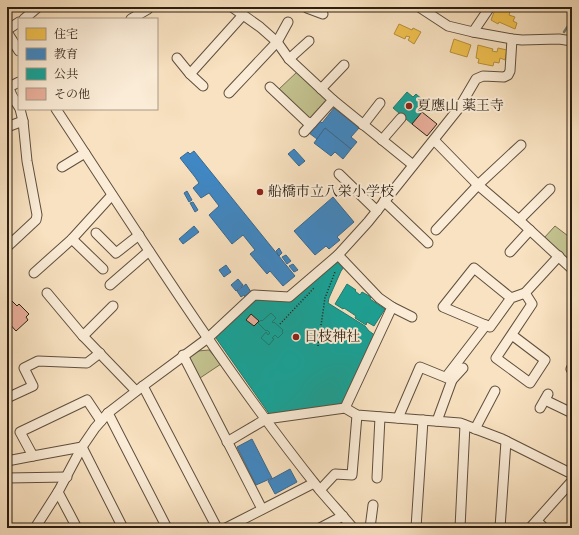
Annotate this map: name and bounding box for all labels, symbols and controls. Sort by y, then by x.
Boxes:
legend [18,18,158,110]
text: 住宅 [54,27,78,42]
text: 教育 [54,47,78,62]
text: 公共 [54,67,78,82]
text: その他 [54,87,90,102]
place label: 夏應山 薬王寺 [417,97,504,115]
marker: 夏應山 薬王寺 [404,101,414,111]
place label: 船橋市立八栄小学校 [268,183,394,201]
marker: 船橋市立八栄小学校 [255,187,265,197]
place label: 日枝神社 [304,328,360,346]
marker: 日枝神社 [291,332,301,342]

